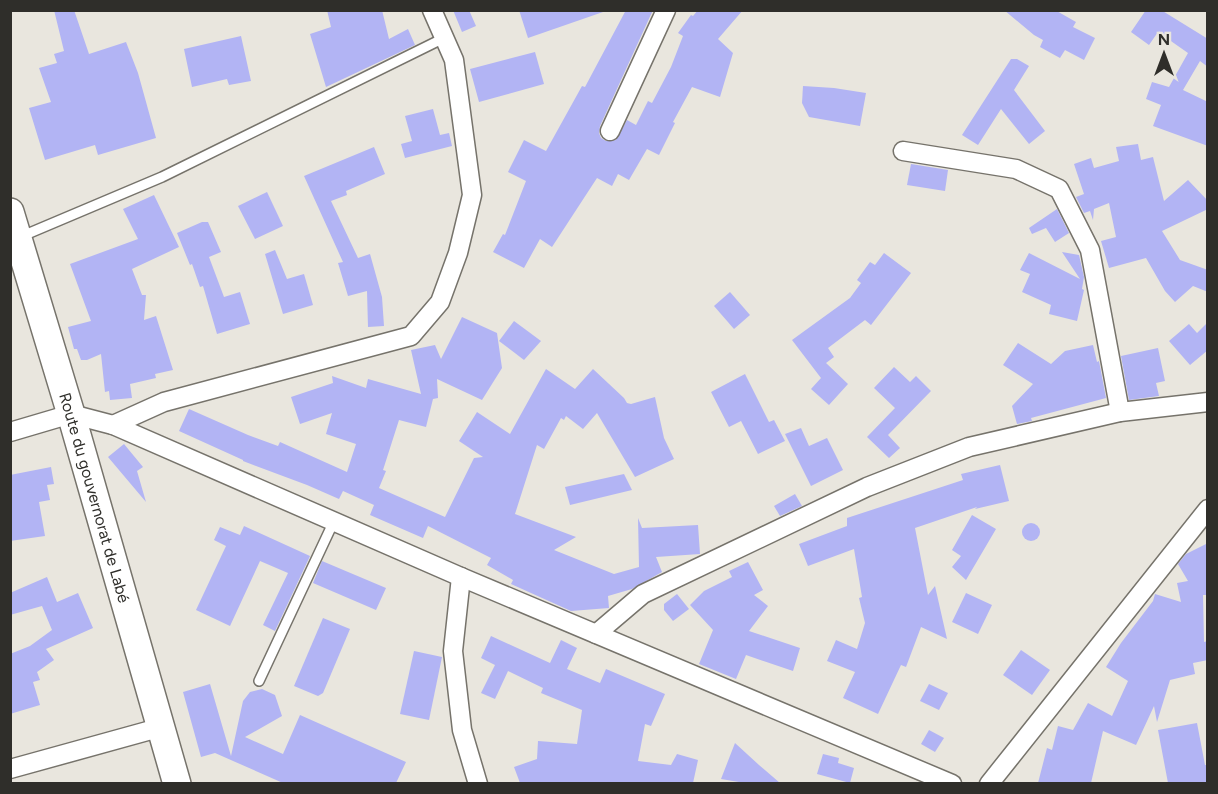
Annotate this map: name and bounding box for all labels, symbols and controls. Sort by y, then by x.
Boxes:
north arrow [1134,24,1194,84]
text: N [1158,30,1170,49]
street label: Route du gouvernorat de Labé [56,390,134,605]

